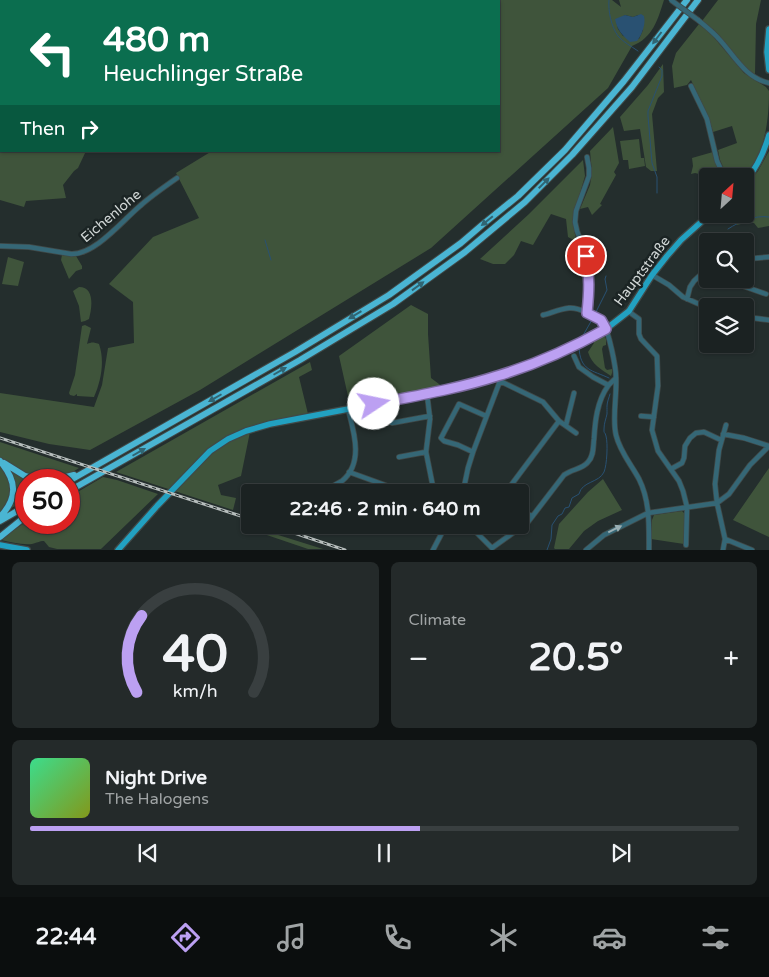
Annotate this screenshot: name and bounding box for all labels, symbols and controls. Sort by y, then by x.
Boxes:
text: 480 m [103,19,210,61]
icon: left [20,20,85,85]
one-way arrow [651,31,662,44]
text: Heuchlinger Straße [103,61,303,87]
icon: right [75,115,103,143]
text: Then [20,118,65,140]
north arrow [699,168,754,222]
map controls [699,168,754,353]
one-way arrow [538,178,550,190]
street label: Eichenlohe [77,186,145,246]
one-way arrow [481,215,494,226]
street label: Hauptstraße [610,233,674,309]
button: search [699,233,754,288]
pin [565,235,607,277]
icon: arrive [572,242,600,270]
one-way arrow [411,281,425,291]
button: layers [699,298,754,353]
one-way arrow [349,311,362,320]
one-way arrow [273,367,287,375]
position arrow [347,377,399,429]
one-way arrow [209,393,222,402]
one-way arrow [132,447,146,456]
speed limit sign: 50 [15,469,80,534]
text: 22:46 · 2 min · 640 m [289,498,481,520]
one-way arrow [608,524,622,532]
text: Climate [409,610,466,630]
text: 40 [163,623,228,686]
text: 20.5° [528,635,623,681]
text: − [409,642,428,676]
text: + [723,642,739,676]
text: km/h [173,681,218,702]
text: Night Drive [105,767,207,789]
text: The Halogens [105,789,209,809]
icon: previous [134,839,162,867]
icon: pause [370,839,398,867]
icon: next [607,839,635,867]
icon: directions [168,920,203,955]
icon: music [274,920,309,955]
icon: phone [380,920,415,955]
icon: climate [486,920,521,955]
icon: car [592,920,627,955]
icon: filters [698,920,733,955]
text: 22:44 [36,924,97,950]

